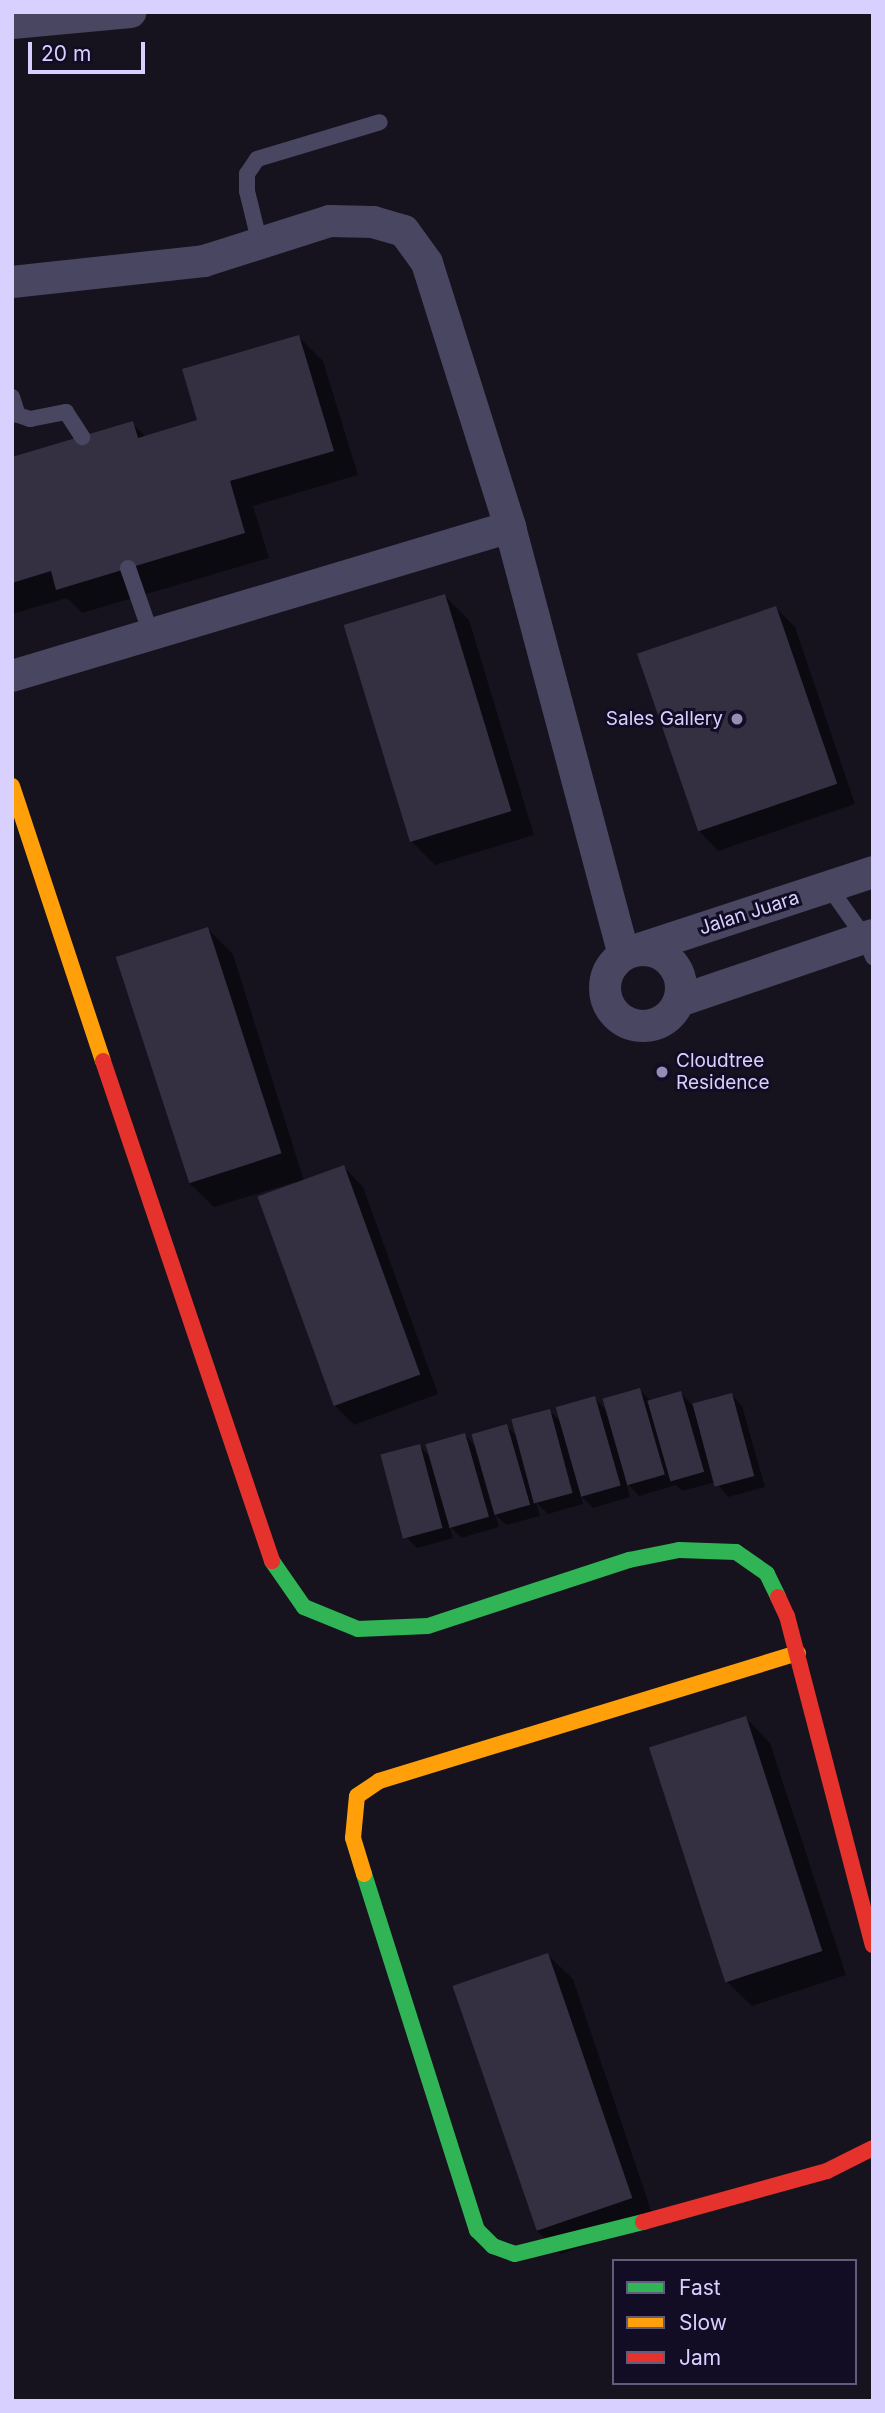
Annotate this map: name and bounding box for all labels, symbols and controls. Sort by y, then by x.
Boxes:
scale bar [32,28,149,72]
text: 20 m [41,41,91,66]
place label: Sales Gallery [606,708,723,730]
marker: Sales Gallery [729,711,745,727]
street label: Jalan Juara [696,886,802,940]
place label: Cloudtree Residence [676,1050,770,1094]
marker: Cloudtree Residence [654,1064,670,1080]
legend [612,2259,857,2385]
text: Fast [679,2275,721,2300]
text: Slow [679,2310,727,2335]
text: Jam [679,2345,721,2370]

